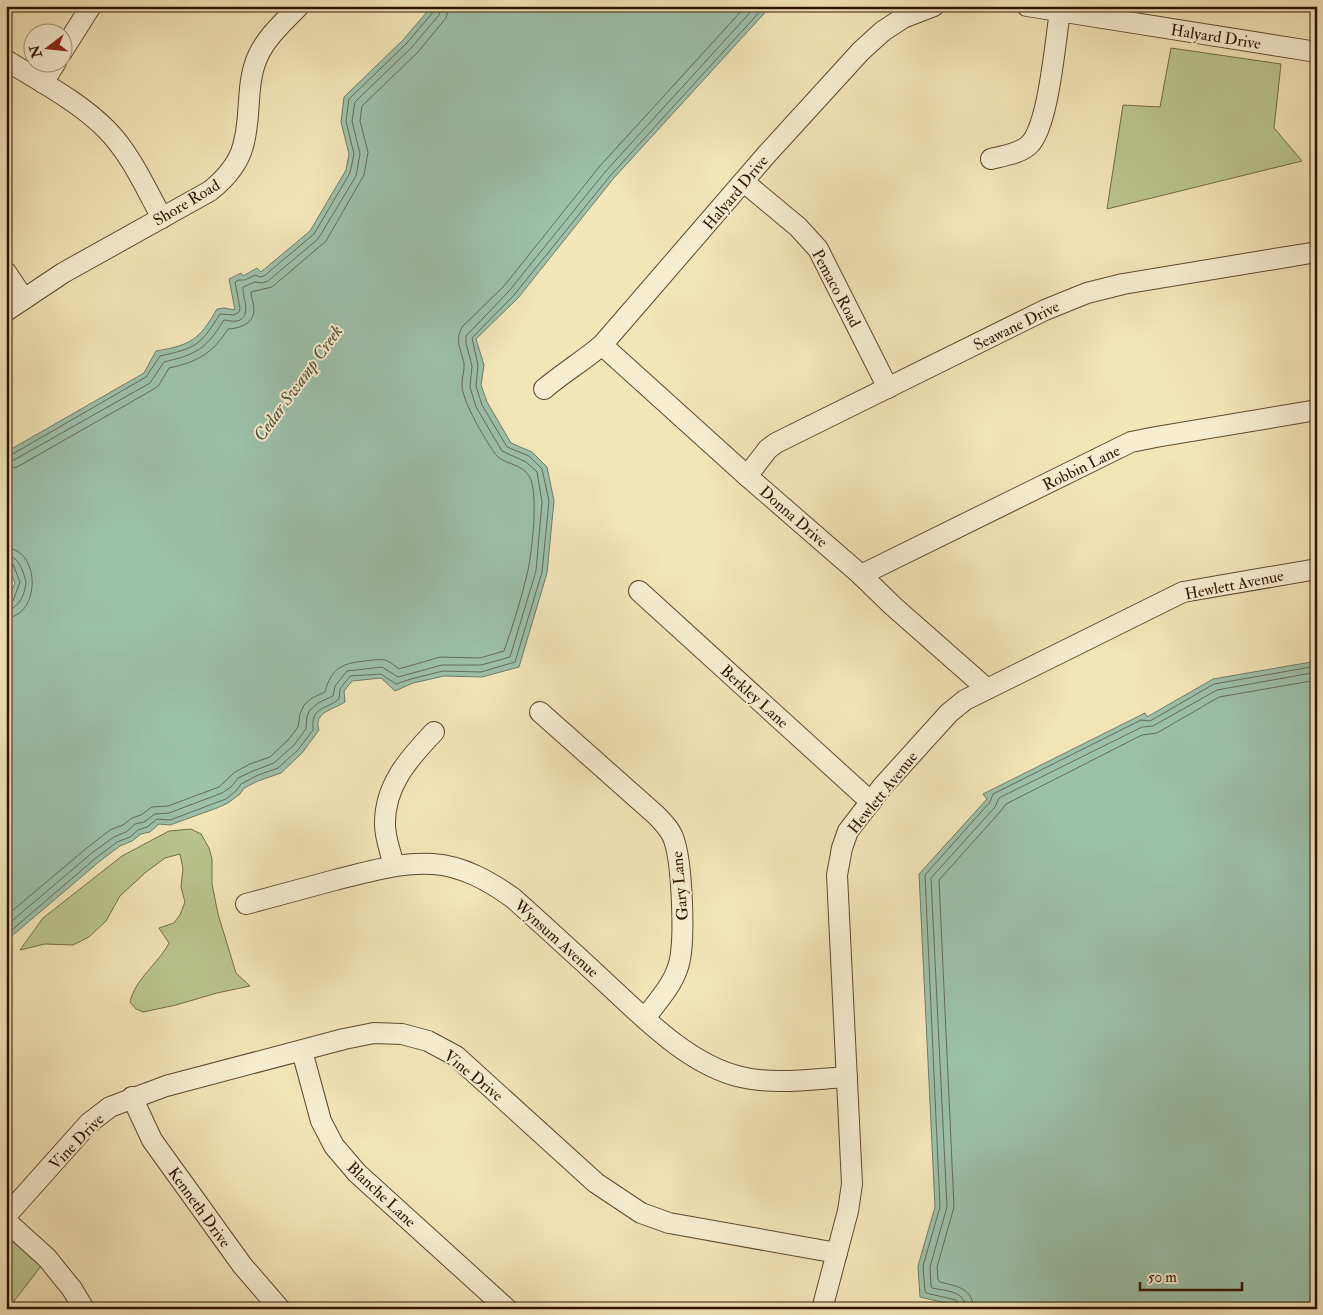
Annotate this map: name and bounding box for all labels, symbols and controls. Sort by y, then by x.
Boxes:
street label: Halyard Drive [1169,20,1263,54]
north arrow [22,22,72,72]
text: N [26,43,46,61]
street label: Halyard Drive [699,151,773,234]
street label: Shore Road [149,175,224,231]
street label: Pemaco Road [807,246,865,331]
street label: Seawane Drive [970,296,1063,355]
water label: Cedar Swamp Creek [249,321,348,446]
street label: Robbin Lane [1039,440,1124,495]
street label: Donna Drive [755,482,832,552]
street label: Hewlett Avenue [1183,566,1286,604]
street label: Berkley Lane [716,661,793,733]
street label: Hewlett Avenue [843,747,922,838]
street label: Gary Lane [667,850,693,921]
street label: Wynsum Avenue [509,895,603,982]
street label: Vine Drive [440,1046,507,1106]
street label: Vine Drive [45,1109,109,1174]
street label: Blanche Lane [343,1158,420,1232]
street label: Kenneth Drive [163,1164,235,1252]
scale bar [1140,1260,1243,1292]
text: 50 m [1148,1268,1177,1287]

